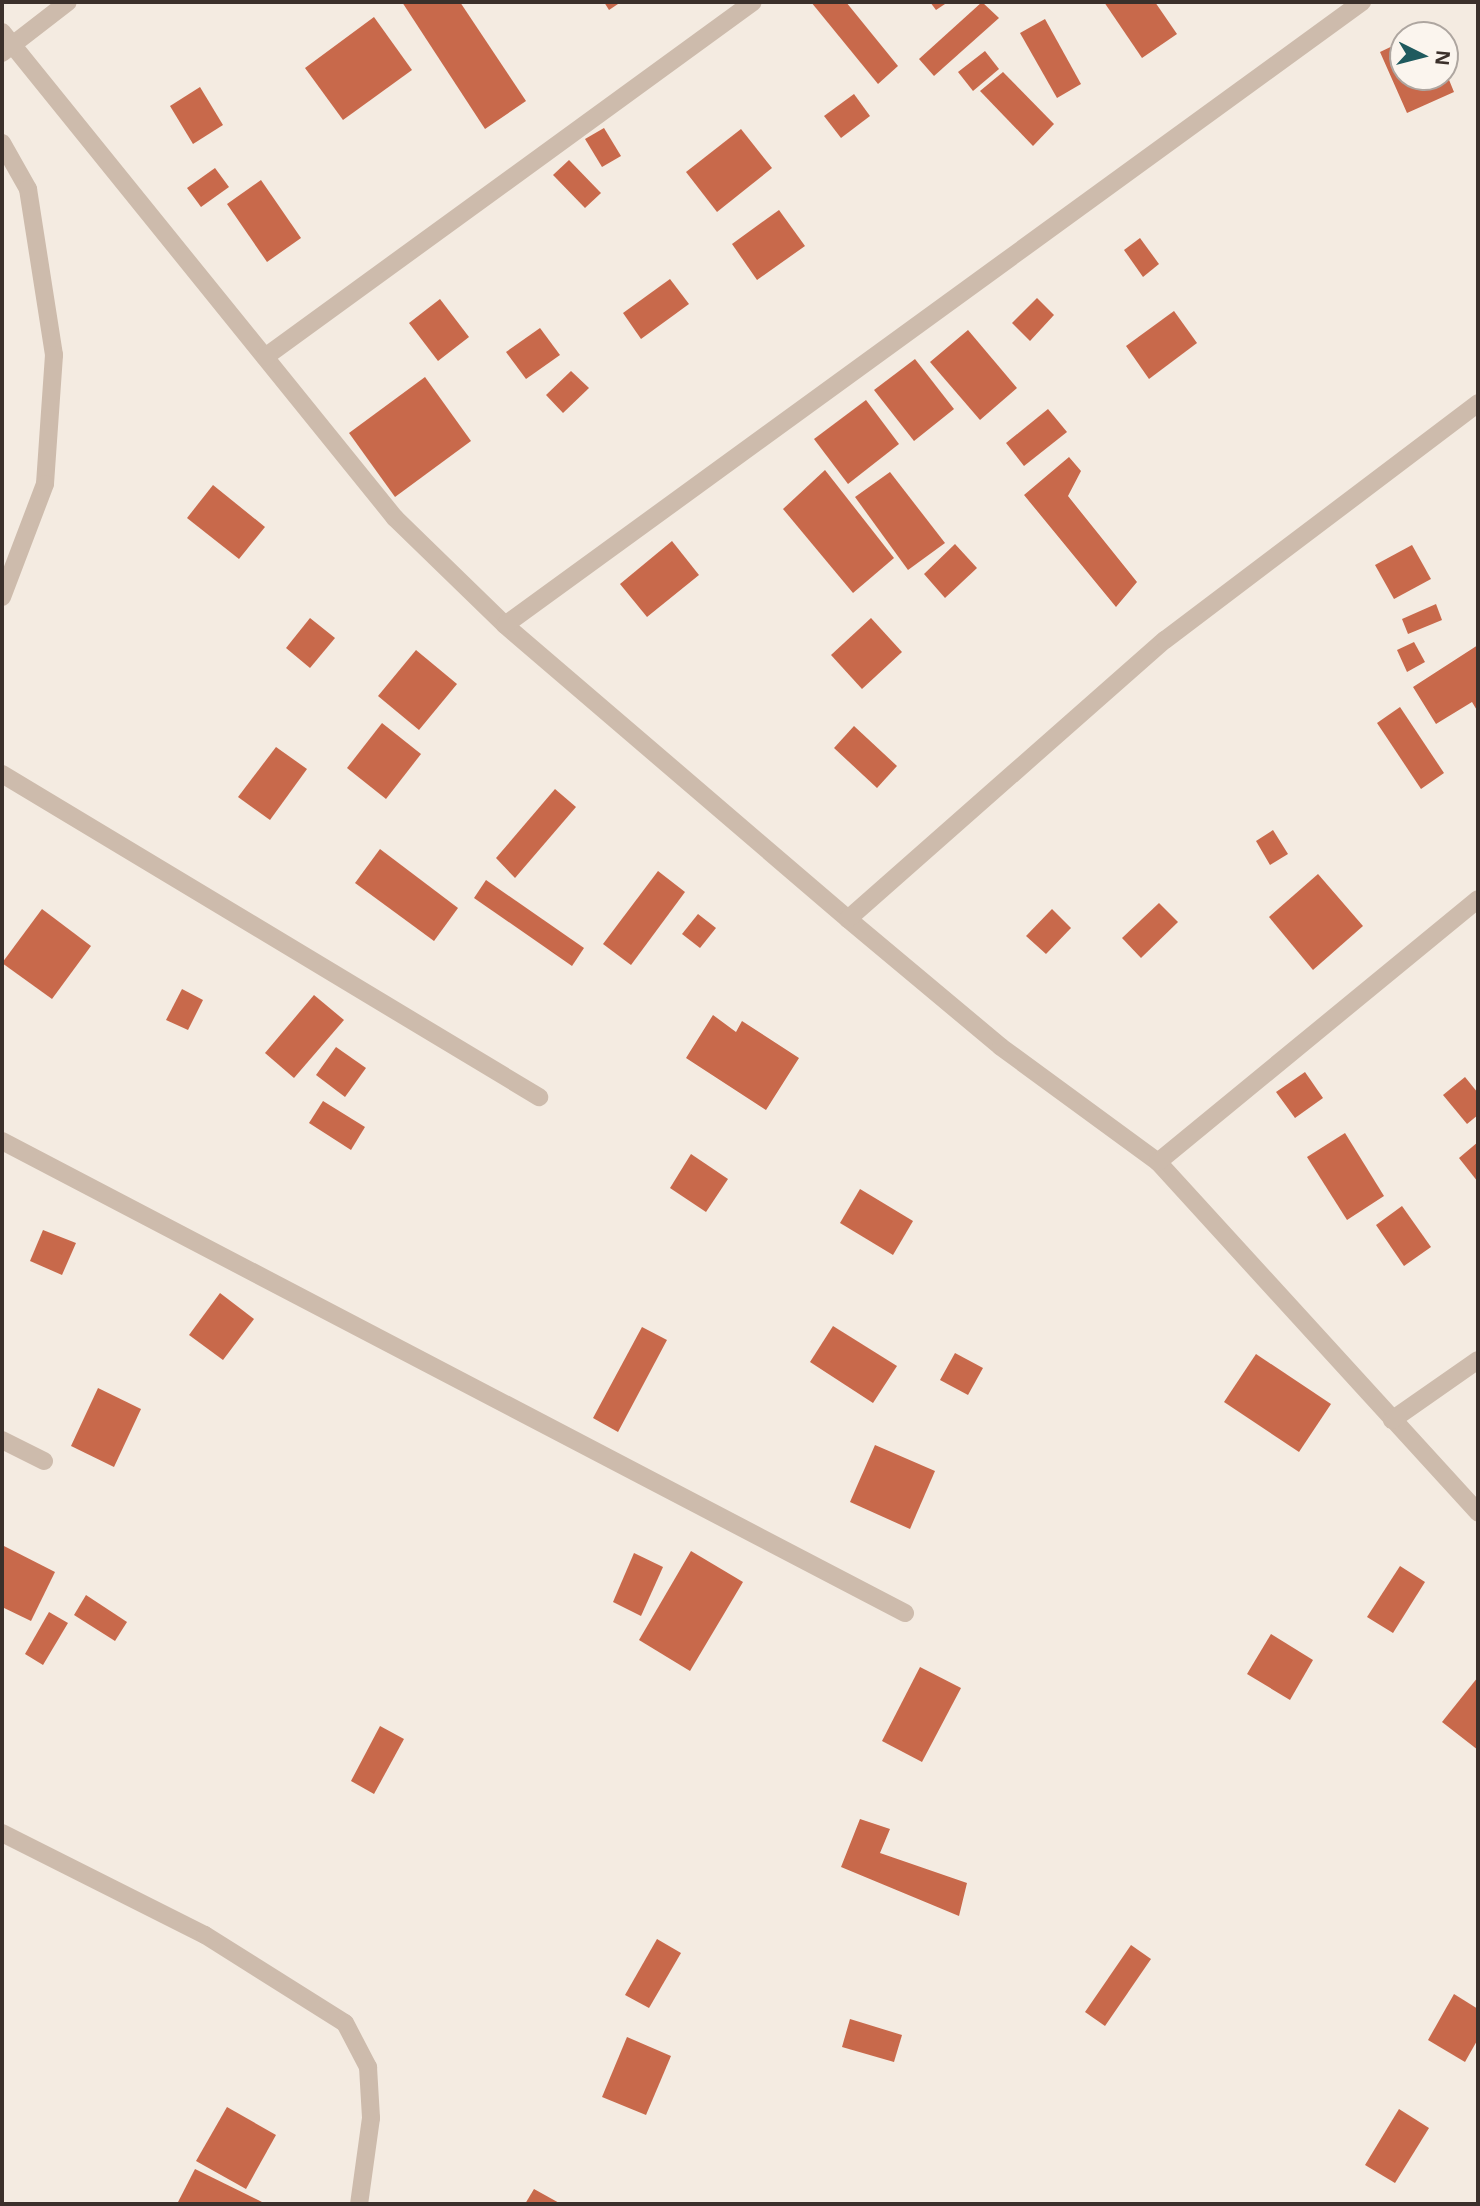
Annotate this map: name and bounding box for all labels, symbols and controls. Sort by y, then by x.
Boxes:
north arrow [1389,21,1459,91]
text: N [1429,49,1457,67]

